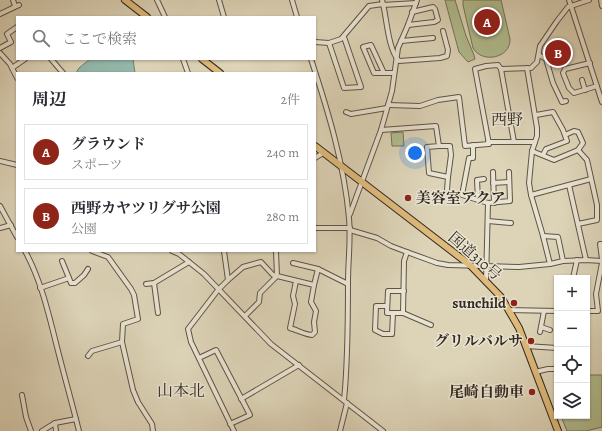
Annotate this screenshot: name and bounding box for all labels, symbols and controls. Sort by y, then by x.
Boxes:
pin: A [474,7,500,37]
search box [16,16,316,60]
icon: search [30,27,52,49]
text: ここで検索 [62,29,137,49]
pin: B [545,38,571,68]
text: 周辺 [32,88,66,111]
text: 2件 [281,91,300,108]
district label: 西野 [491,109,523,131]
text: グラウンド [71,134,146,154]
your location [405,143,425,163]
text: A [42,144,50,161]
text: 240 m [267,144,299,161]
text: スポーツ [71,156,122,173]
place label: 美容室アクア [416,188,506,208]
marker: 美容室アクア [403,193,413,203]
text: 西野カヤツリグサ公園 [71,198,221,218]
text: B [42,208,50,225]
text: 280 m [266,208,299,225]
text: 公園 [71,220,97,237]
street label: 国道310号 [444,227,506,285]
map controls [554,275,590,419]
button: + [554,275,590,311]
place label: sunchild [452,293,507,313]
marker: sunchild [509,298,519,308]
button: − [554,311,590,347]
place label: グリルバルサ [434,331,523,351]
marker: グリルバルサ [526,336,536,346]
button: locate [554,347,590,383]
district label: 山本北 [157,380,205,402]
place label: 尾崎自動車 [449,382,524,402]
button: layers [554,383,590,419]
marker: 尾崎自動車 [527,387,537,397]

